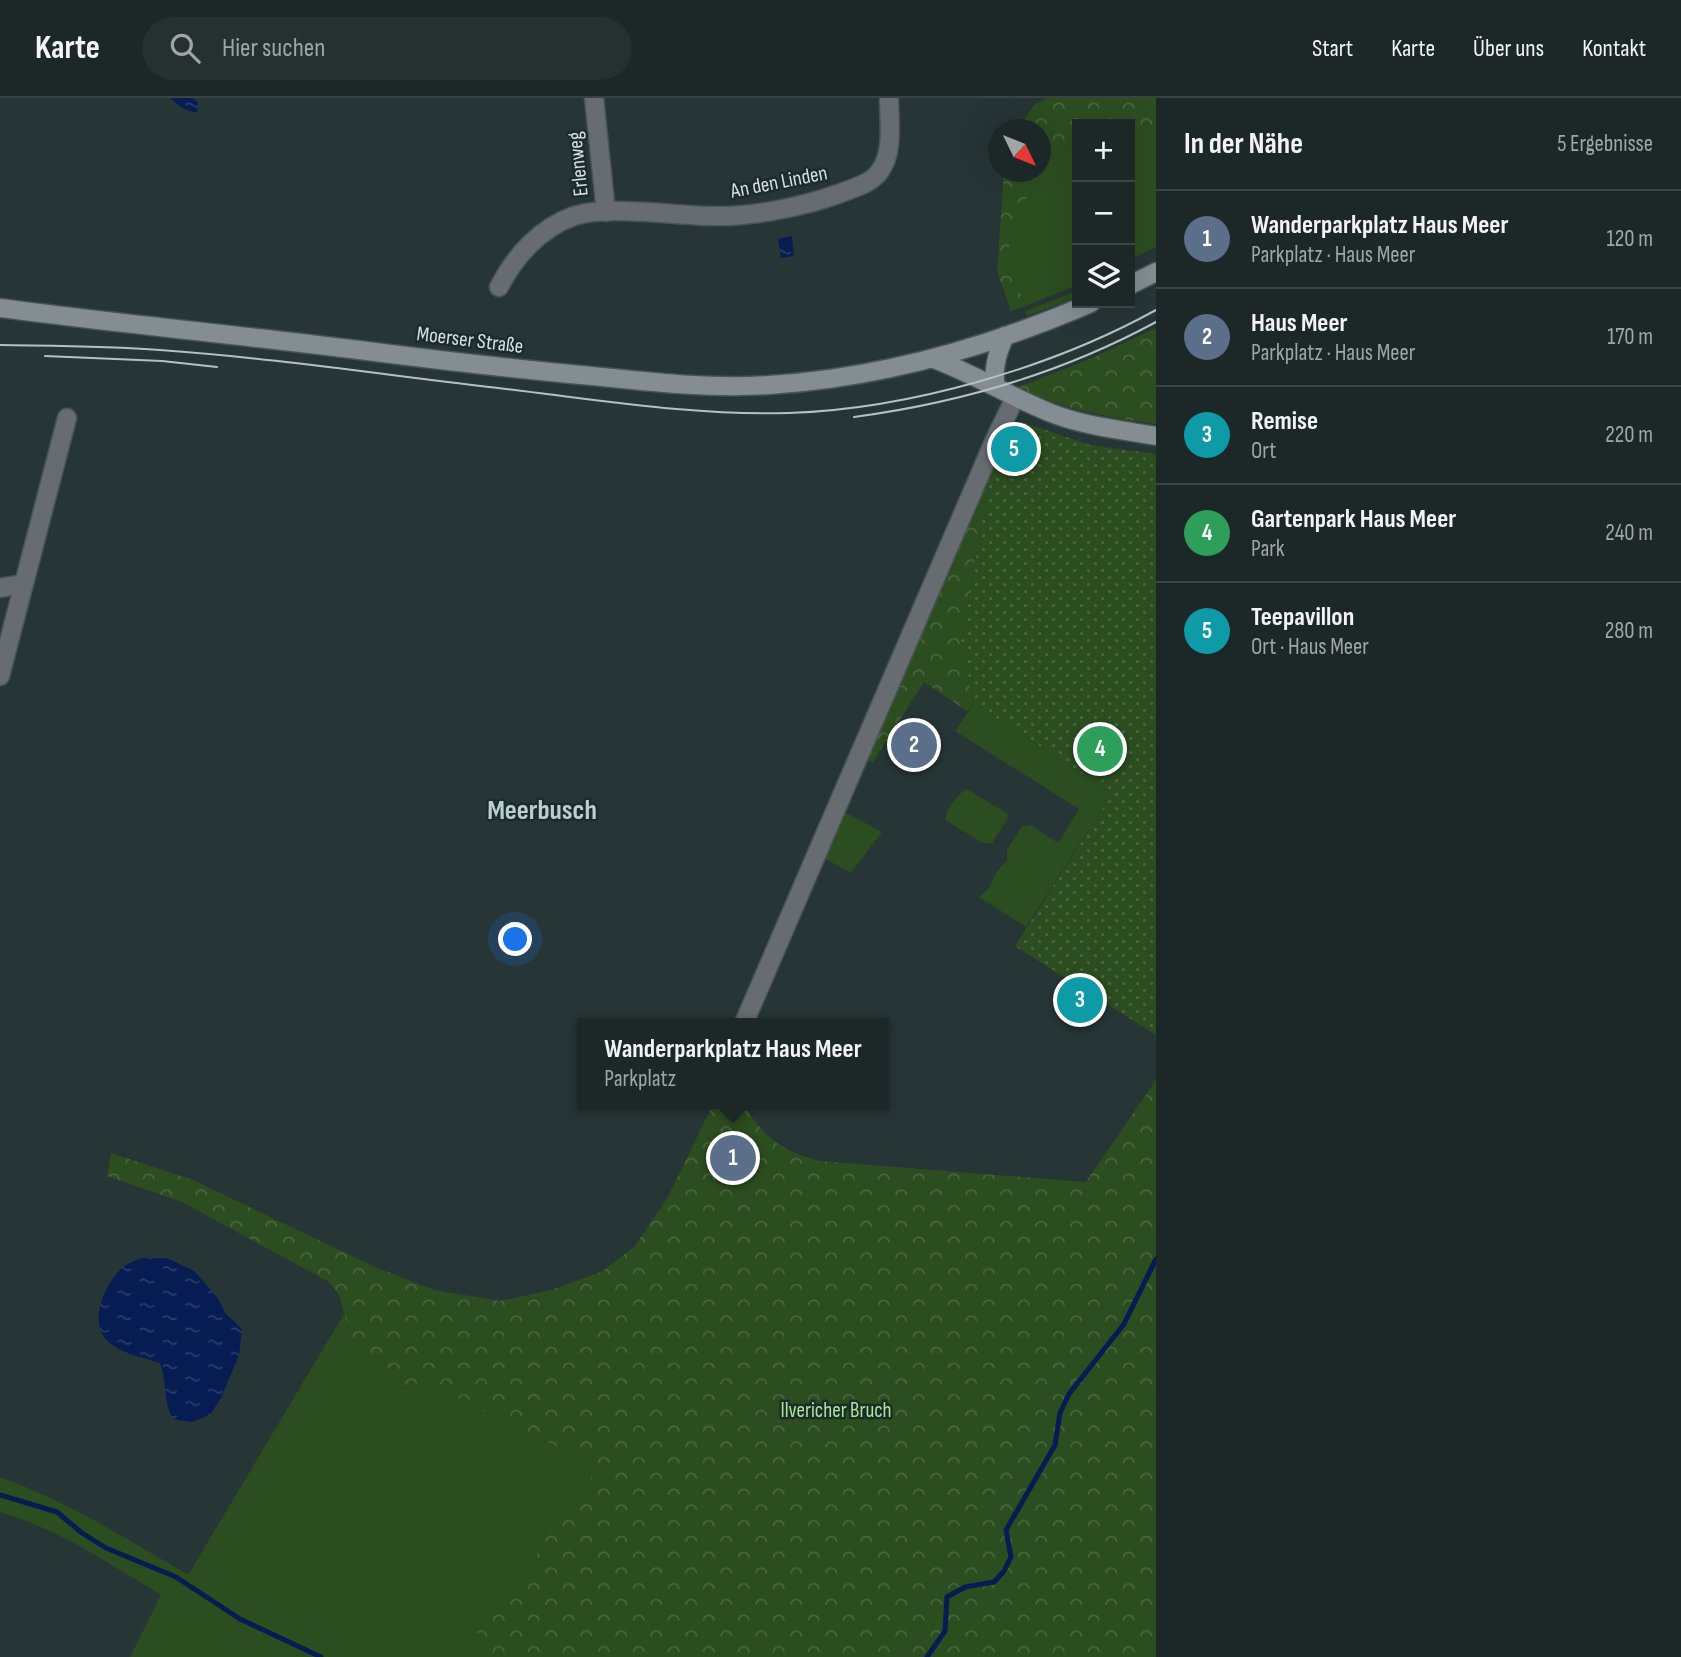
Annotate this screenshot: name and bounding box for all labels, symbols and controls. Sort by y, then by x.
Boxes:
search box [142,17,632,80]
text: Karte [35,28,100,68]
icon: search [166,29,204,67]
text: Hier suchen [222,33,325,64]
text: Start [1312,34,1353,63]
text: Karte [1391,34,1435,63]
text: Über uns [1473,34,1544,63]
text: Kontakt [1582,34,1646,63]
north arrow [988,119,1051,182]
map controls [1072,119,1135,308]
button: + [1072,119,1135,182]
text: In der Nähe [1184,126,1303,162]
text: 5 Ergebnisse [1557,130,1653,158]
street label: Erlenweg [562,131,594,197]
street label: An den Linden [727,160,830,204]
button: − [1072,182,1135,245]
text: Wanderparkplatz Haus Meer [1251,210,1508,241]
text: 1 [1202,225,1212,253]
text: 120 m [1607,225,1653,253]
text: Parkplatz · Haus Meer [1251,241,1415,269]
button: layers [1072,245,1135,308]
text: Haus Meer [1251,308,1348,339]
street label: Moerser Straße [415,321,525,359]
text: 2 [1202,323,1212,351]
text: 170 m [1607,323,1653,351]
text: Parkplatz · Haus Meer [1251,339,1415,367]
text: Remise [1251,406,1318,437]
text: 3 [1202,421,1212,449]
text: 220 m [1605,421,1653,449]
pin: 5 [991,423,1037,475]
text: Ort [1251,437,1276,465]
text: Gartenpark Haus Meer [1251,504,1456,535]
text: 4 [1202,519,1212,547]
text: 240 m [1605,519,1653,547]
text: Park [1251,535,1285,563]
text: Teepavillon [1251,602,1354,633]
text: 5 [1202,617,1212,645]
text: 280 m [1605,617,1653,645]
text: Ort · Haus Meer [1251,633,1369,661]
pin: 2 [891,719,937,771]
pin: 4 [1077,723,1123,775]
district label: Meerbusch [487,794,597,827]
your location [498,922,532,956]
pin: 3 [1057,974,1103,1026]
popup [577,1018,889,1109]
text: Wanderparkplatz Haus Meer [604,1034,862,1065]
text: Parkplatz [604,1065,676,1093]
pin: 1 [710,1132,756,1184]
park label: Ilvericher Bruch [780,1398,892,1423]

